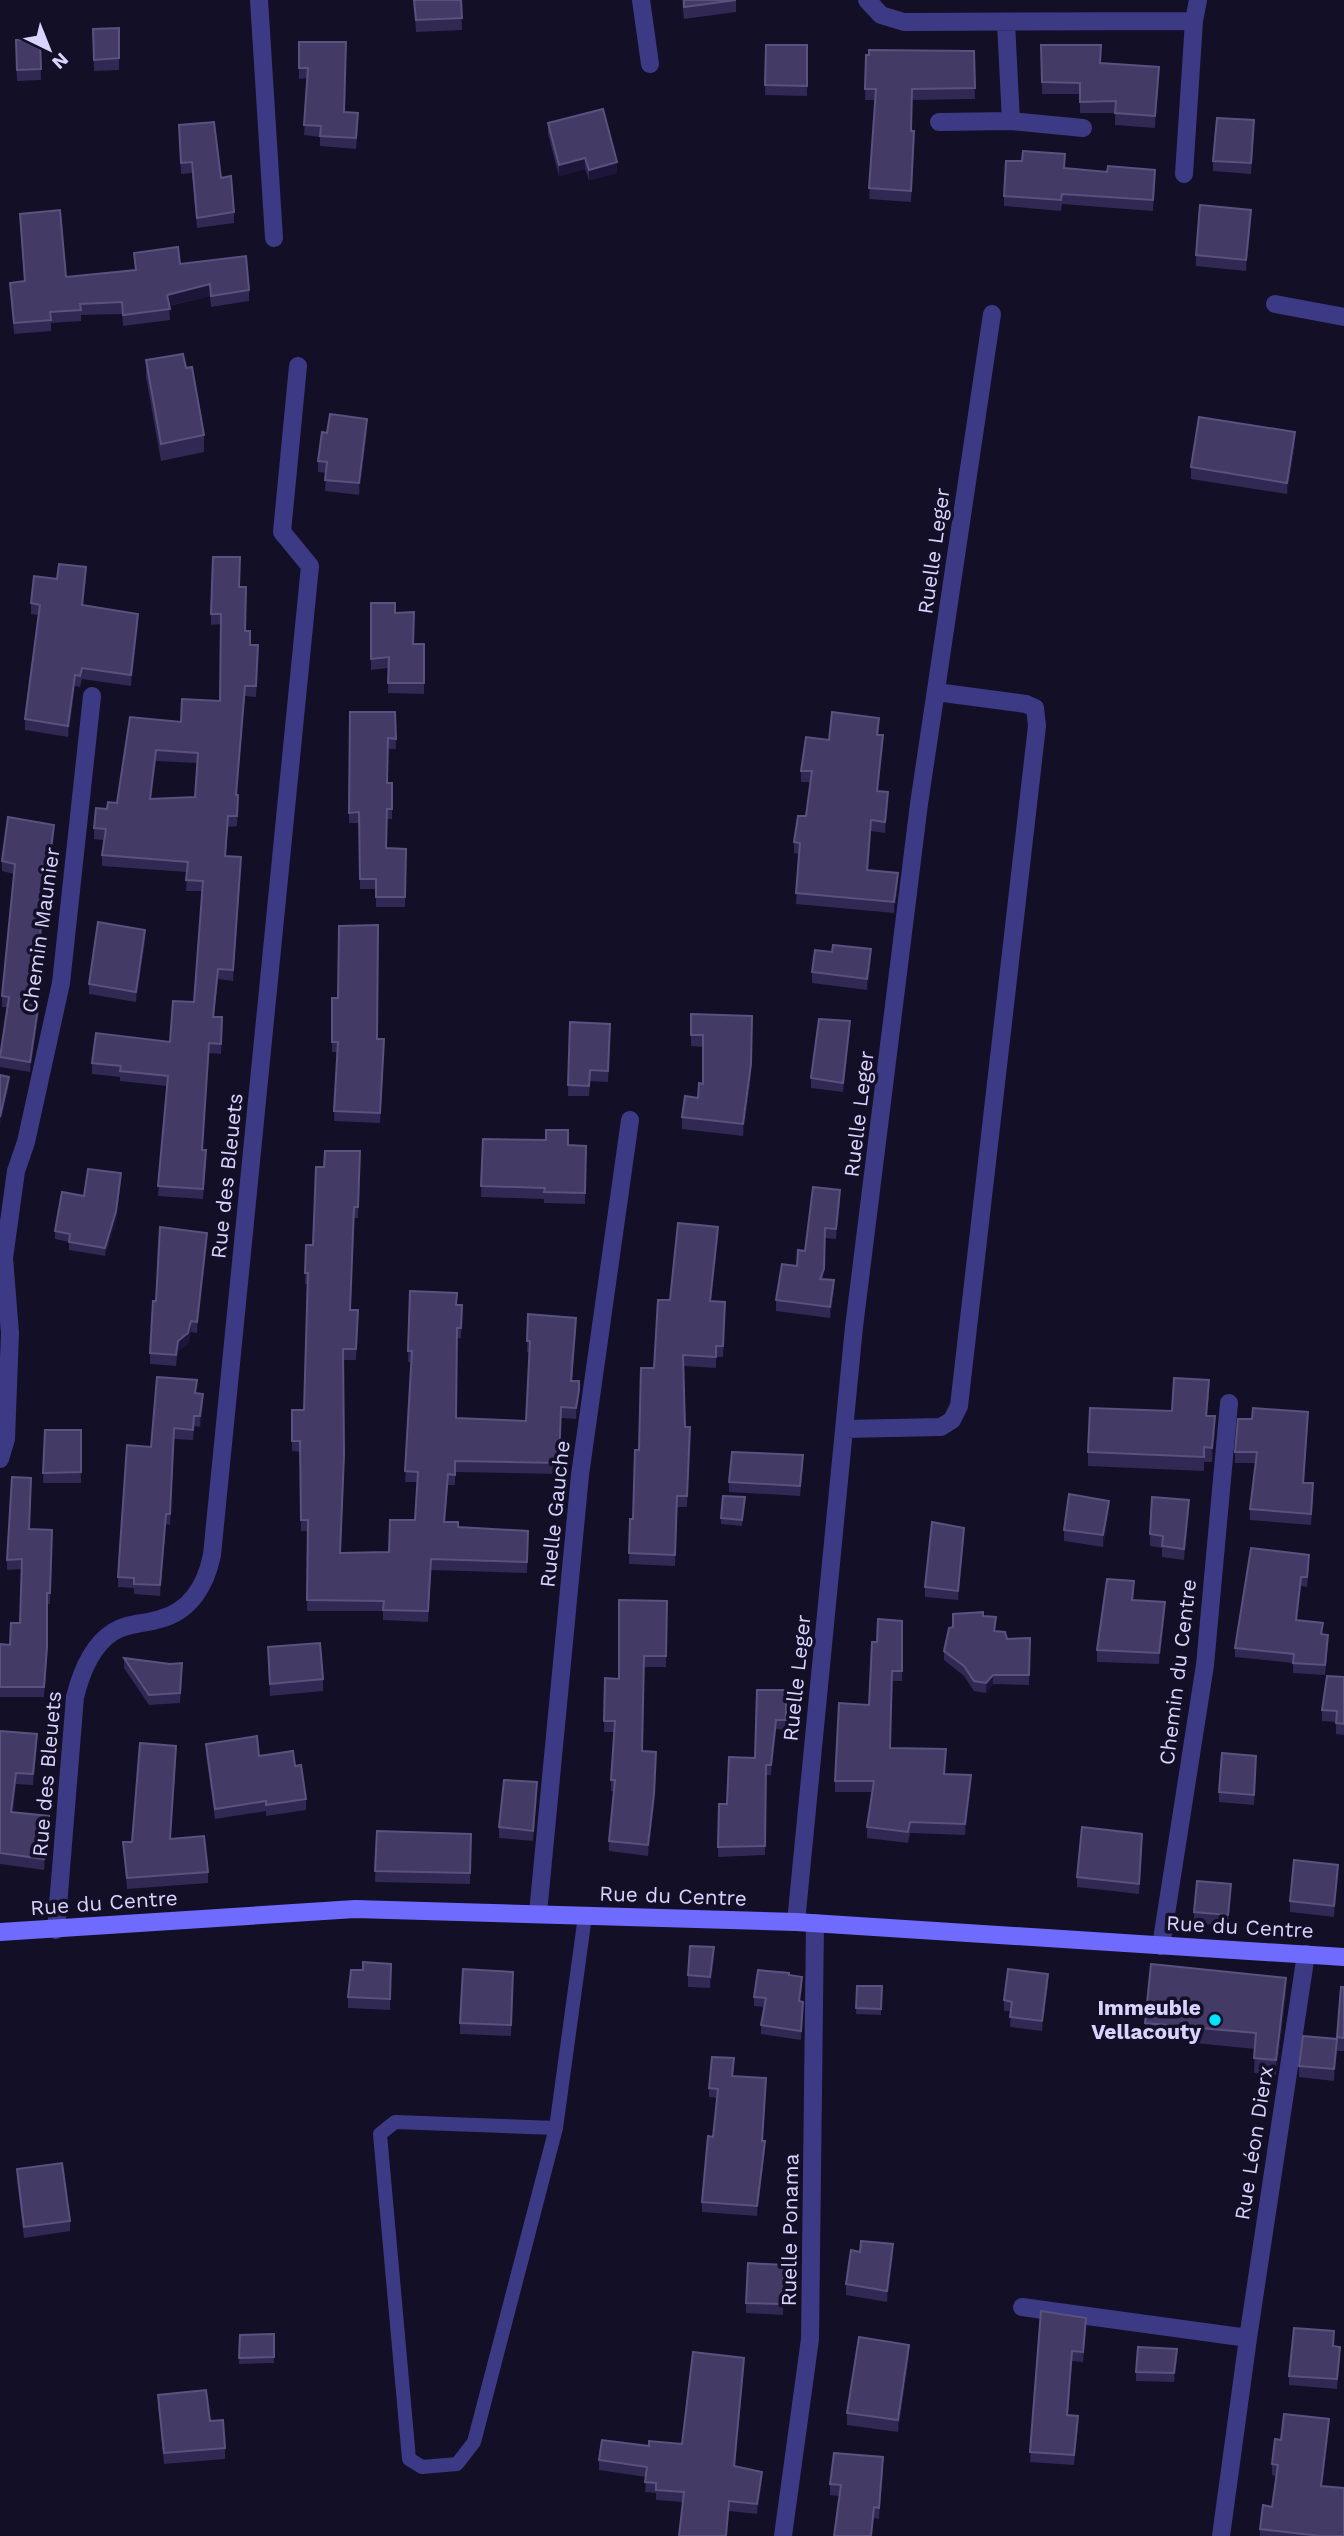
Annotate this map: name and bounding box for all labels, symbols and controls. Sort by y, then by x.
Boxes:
north arrow [14,14,84,84]
text: N [47,48,73,74]
street label: Ruelle Leger [912,486,955,616]
street label: Chemin Maunier [16,845,65,1014]
street label: Ruelle Leger [838,1049,879,1179]
street label: Rue des Bleuets [205,1092,248,1260]
street label: Ruelle Gauche [534,1439,575,1589]
street label: Chemin du Centre [1154,1578,1201,1766]
street label: Ruelle Leger [777,1613,816,1742]
street label: Rue des Bleuets [27,1690,66,1858]
street label: Rue du Centre [599,1880,747,1911]
street label: Rue du Centre [29,1885,179,1920]
street label: Rue du Centre [1166,1910,1314,1943]
place label: Immeuble Vellacouty [1091,1995,1201,2044]
marker: Immeuble Vellacouty [1207,2012,1223,2028]
street label: Rue Léon Dierx [1229,2064,1278,2222]
street label: Ruelle Ponama [776,2153,803,2307]

